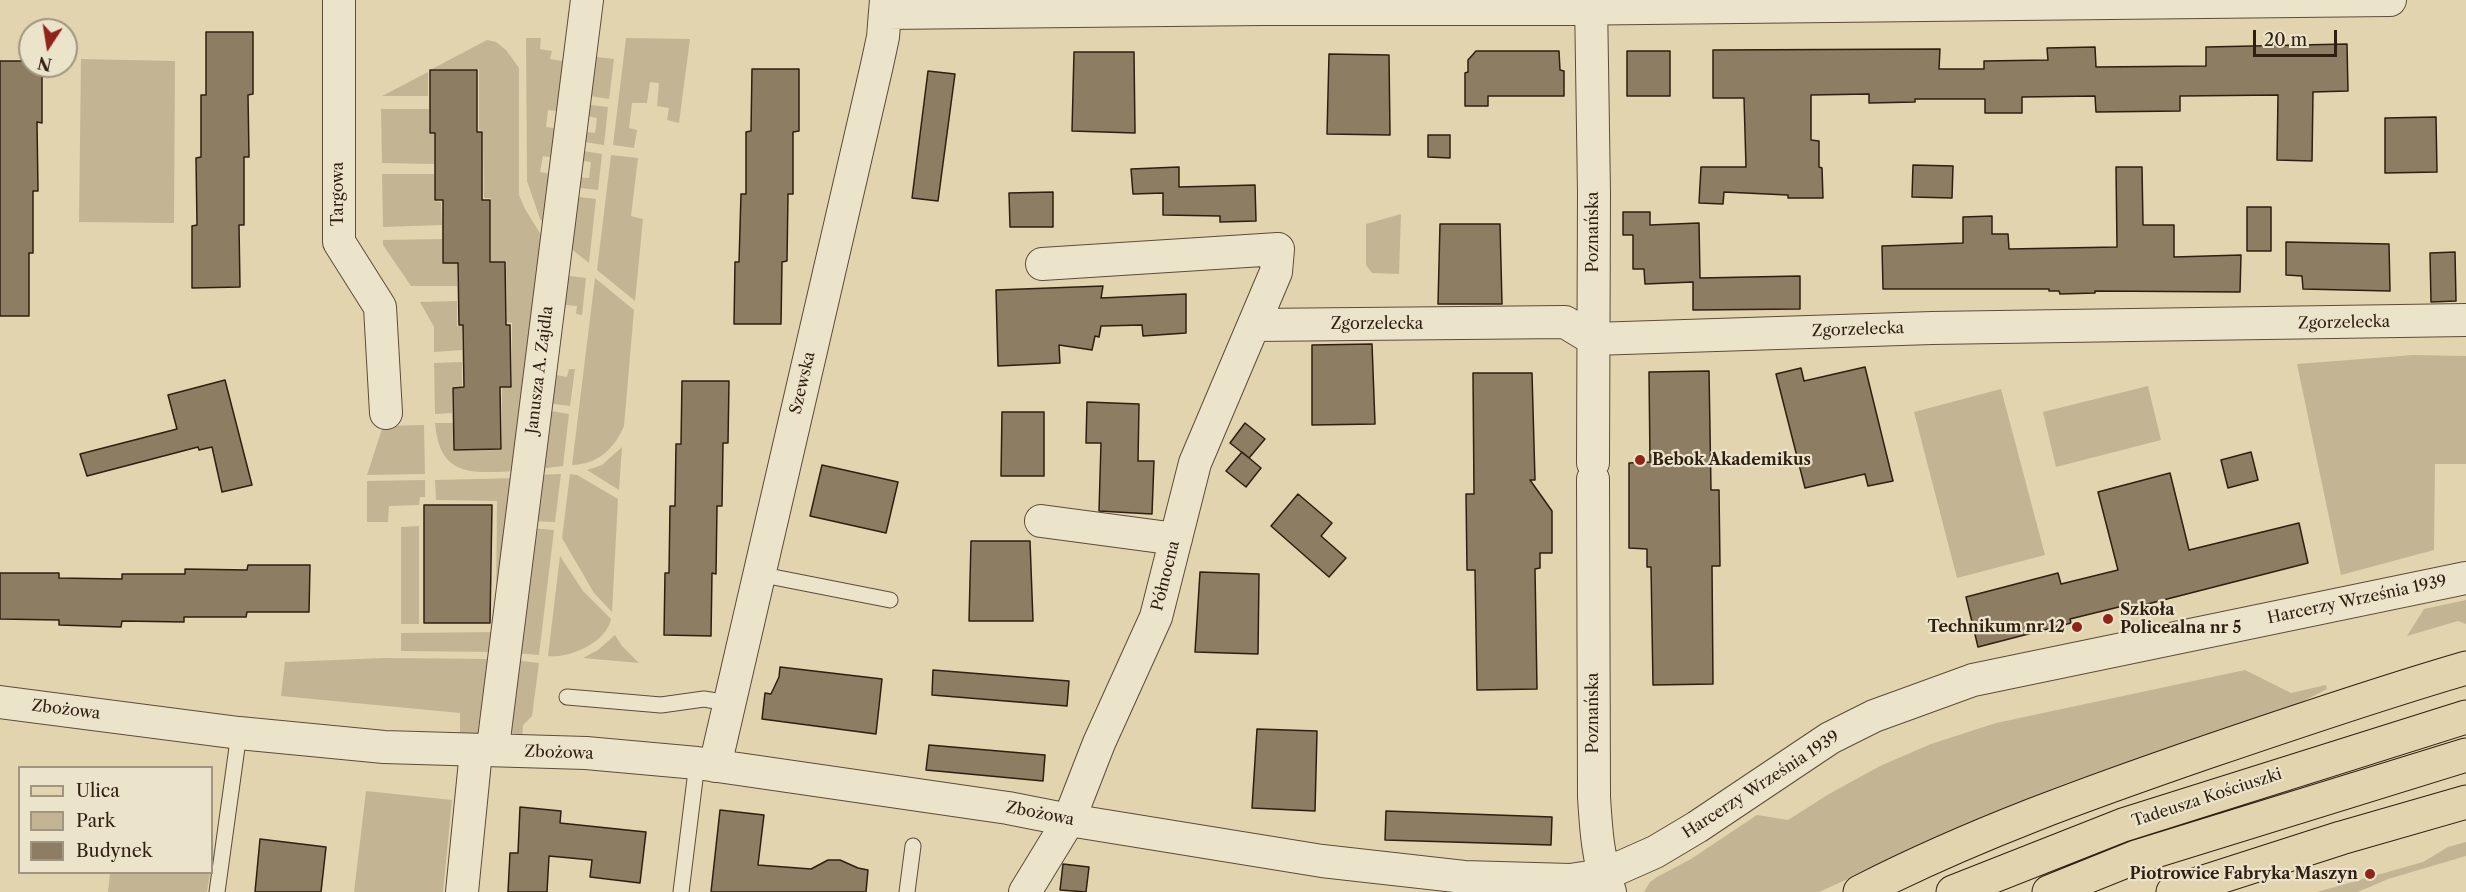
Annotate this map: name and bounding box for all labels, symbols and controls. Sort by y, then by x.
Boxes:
north arrow [18,18,78,78]
scale bar [2256,18,2340,56]
text: 20 m [2264,29,2307,51]
text: N [36,52,54,75]
street label: Targowa [328,162,348,226]
street label: Poznańska [1583,192,1603,272]
street label: Janusza A. Zajdla [523,305,557,435]
street label: Zgorzelecka [2298,313,2390,333]
street label: Zgorzelecka [1331,314,1423,334]
street label: Zgorzelecka [1812,319,1904,341]
street label: Szewska [786,350,820,416]
place label: Bebok Akademikus [1652,450,1811,470]
marker: Bebok Akademikus [1633,453,1647,467]
street label: Północna [1148,539,1184,613]
street label: Harcerzy Września 1939 [2265,572,2449,628]
place label: Szkoła Policealna nr 5 [2120,600,2241,638]
marker: Szkoła Policealna nr 5 [2101,612,2115,626]
place label: Technikum nr 12 [1928,617,2065,637]
marker: Technikum nr 12 [2070,620,2084,634]
street label: Poznańska [1583,673,1603,753]
street label: Zbożowa [31,696,101,724]
street label: Harcerzy Września 1939 [1679,727,1843,843]
street label: Zbożowa [524,742,594,764]
street label: Tadeusza Kościuszki [2130,765,2284,831]
legend [18,766,213,874]
text: Ulica [76,780,120,802]
street label: Zbożowa [1004,798,1076,830]
text: Park [76,810,115,832]
text: Budynek [76,840,152,862]
place label: Piotrowice Fabryka Maszyn [2130,864,2358,884]
marker: Piotrowice Fabryka Maszyn [2363,867,2377,881]

